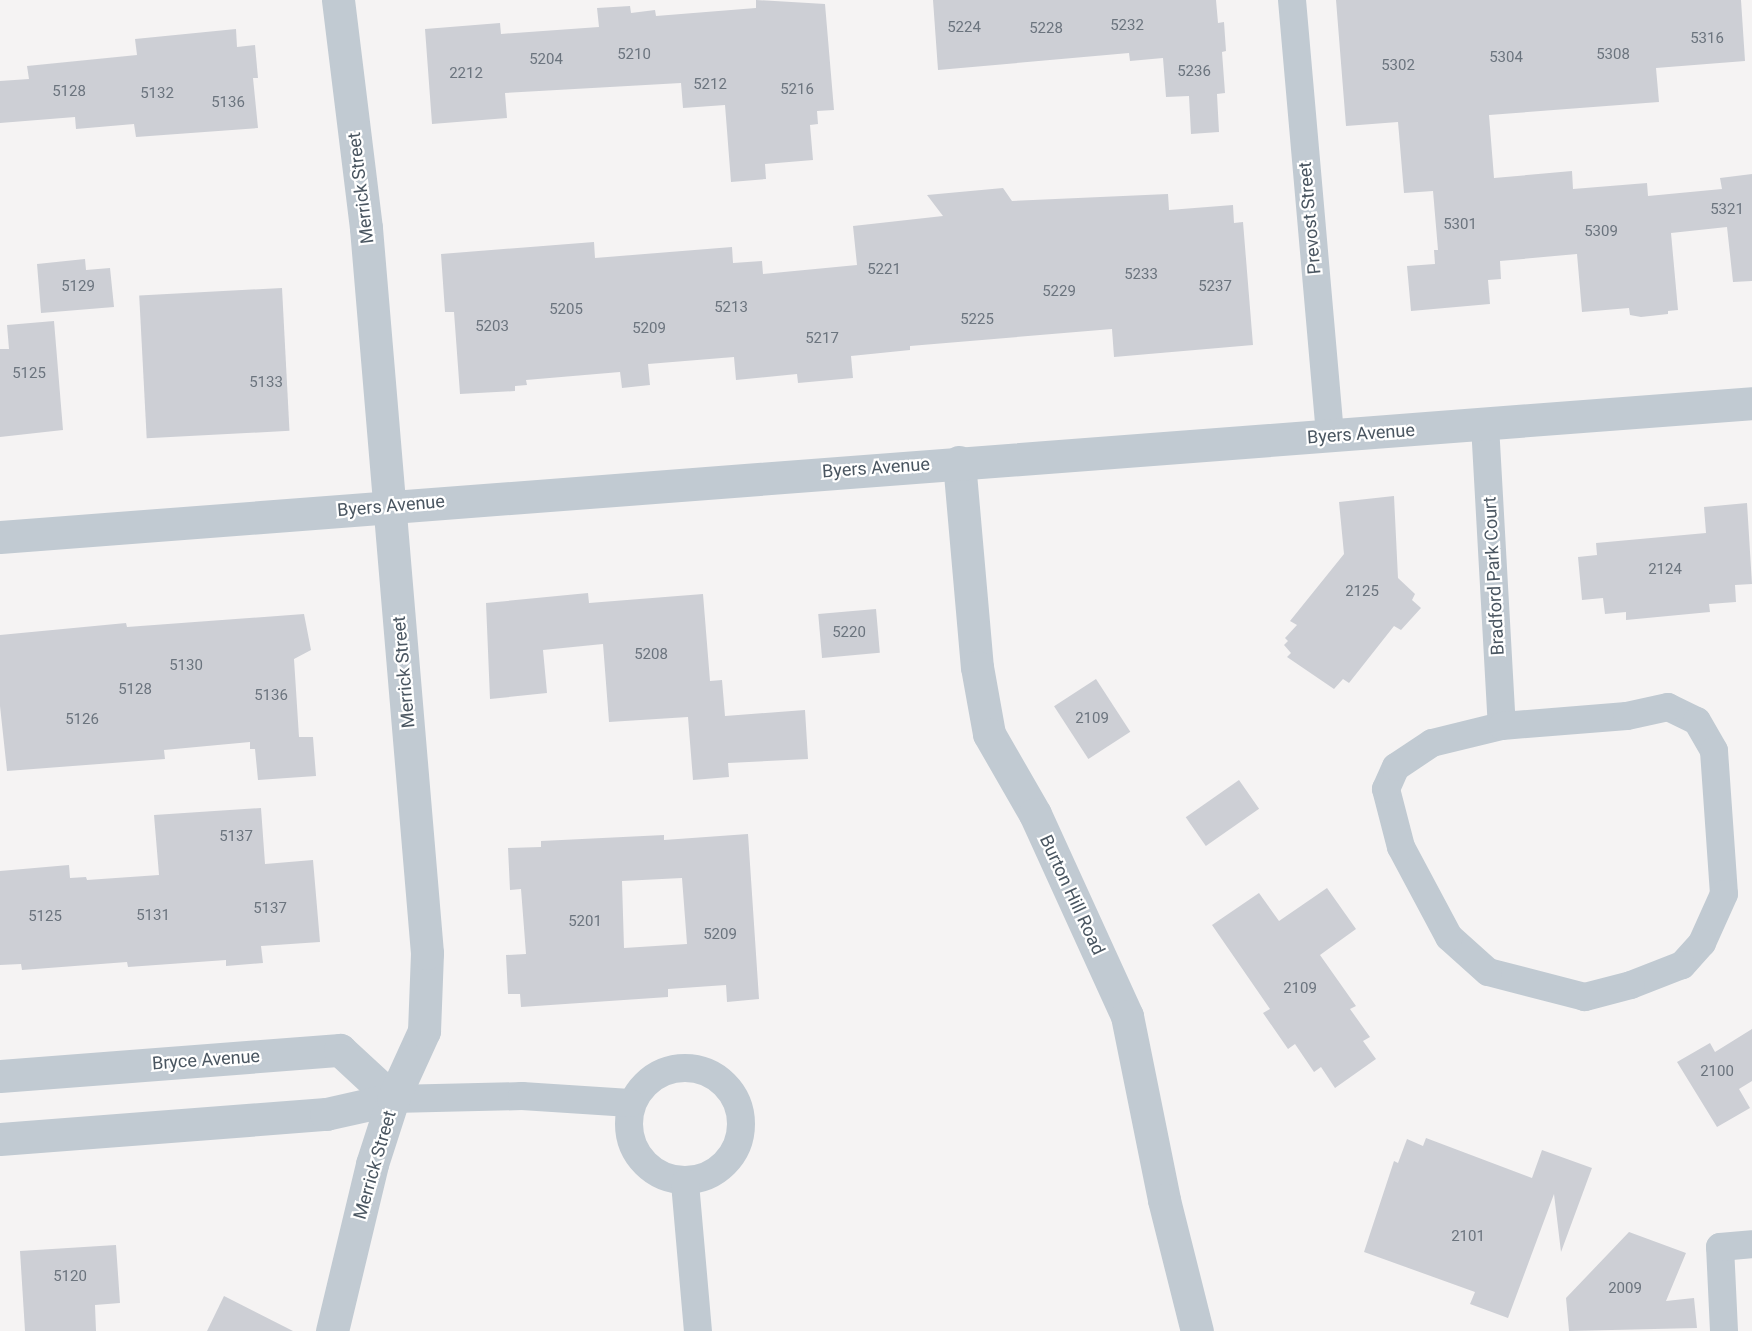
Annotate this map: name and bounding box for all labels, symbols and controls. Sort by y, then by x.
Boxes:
house number: 5232 [1110,17,1144,35]
house number: 5224 [947,19,981,37]
house number: 5228 [1029,20,1063,38]
house number: 5316 [1690,30,1724,48]
house number: 5210 [617,46,651,64]
house number: 5308 [1596,46,1630,64]
house number: 5304 [1489,49,1523,67]
house number: 5204 [529,51,563,69]
house number: 5302 [1381,57,1415,75]
house number: 5236 [1177,63,1211,81]
house number: 2212 [449,65,483,83]
house number: 5212 [693,76,727,94]
house number: 5216 [780,81,814,99]
house number: 5128 [52,83,86,101]
house number: 5132 [140,85,174,103]
house number: 5136 [211,94,245,112]
street label: Merrick Street [343,131,379,245]
street label: Prevost Street [1294,161,1326,275]
house number: 5321 [1710,201,1744,219]
house number: 5301 [1443,216,1477,234]
house number: 5309 [1584,223,1618,241]
house number: 5221 [867,261,901,279]
house number: 5233 [1124,266,1158,284]
house number: 5129 [61,278,95,296]
house number: 5237 [1198,278,1232,296]
house number: 5229 [1042,283,1076,301]
house number: 5213 [714,299,748,317]
house number: 5205 [549,301,583,319]
house number: 5225 [960,311,994,329]
house number: 5203 [475,318,509,336]
house number: 5209 [632,320,666,338]
house number: 5217 [805,330,839,348]
house number: 5125 [12,365,46,383]
house number: 5133 [249,374,283,392]
street label: Byers Avenue [1306,419,1416,449]
street label: Byers Avenue [821,453,931,483]
street label: Byers Avenue [336,491,446,521]
street label: Bradford Park Court [1479,496,1509,656]
house number: 2124 [1648,561,1682,579]
house number: 2125 [1345,583,1379,601]
street label: Merrick Street [388,615,420,729]
house number: 5220 [832,624,866,642]
house number: 5208 [634,646,668,664]
house number: 5130 [169,657,203,675]
house number: 5128 [118,681,152,699]
house number: 5136 [254,687,288,705]
house number: 2109 [1075,710,1109,728]
house number: 5126 [65,711,99,729]
house number: 5137 [219,828,253,846]
street label: Burton Hill Road [1035,832,1109,958]
house number: 5137 [253,900,287,918]
house number: 5131 [136,907,170,925]
house number: 5125 [28,908,62,926]
house number: 5201 [568,913,602,931]
house number: 5209 [703,926,737,944]
house number: 2109 [1283,980,1317,998]
street label: Bryce Avenue [151,1045,261,1075]
house number: 2100 [1700,1063,1734,1081]
street label: Merrick Street [349,1108,401,1222]
house number: 2101 [1451,1228,1485,1246]
house number: 5120 [53,1268,87,1286]
house number: 2009 [1608,1280,1642,1298]

